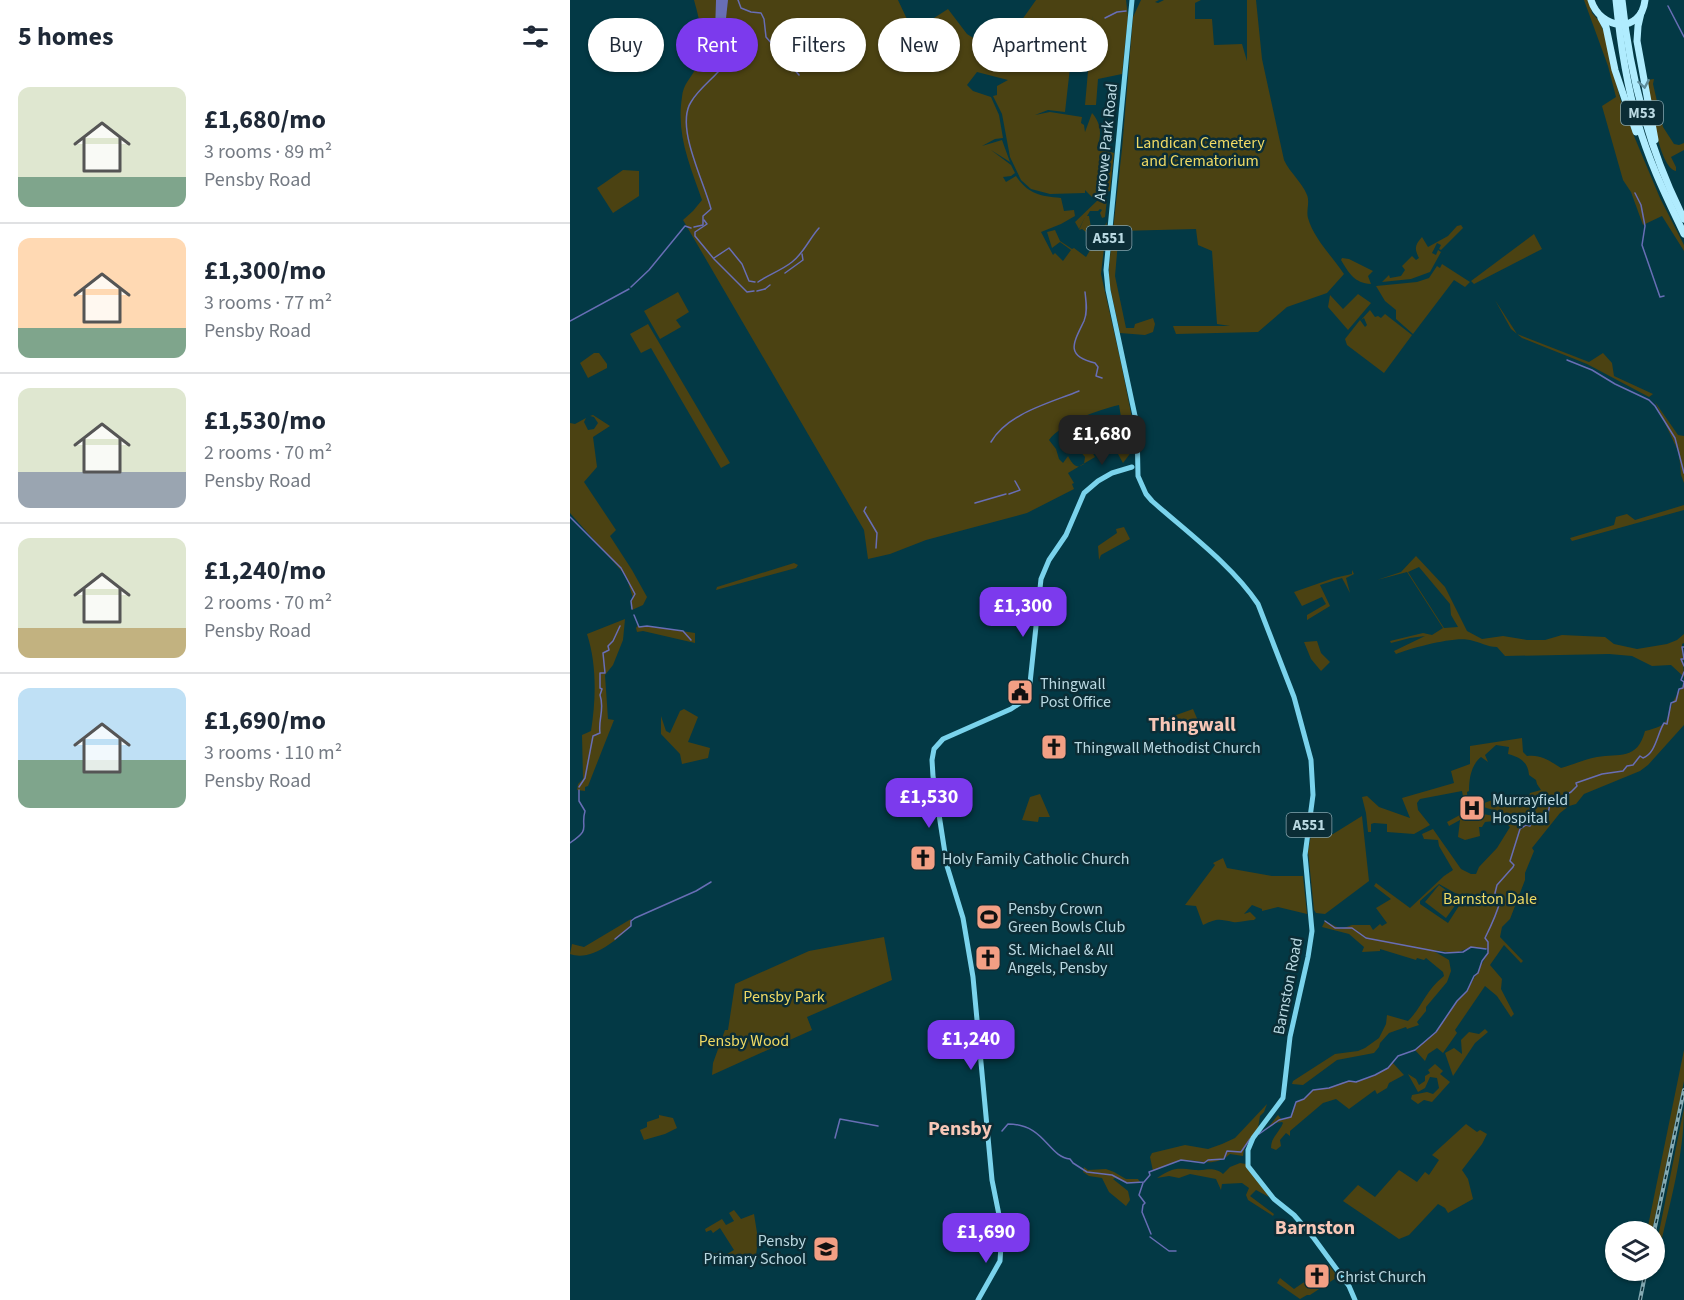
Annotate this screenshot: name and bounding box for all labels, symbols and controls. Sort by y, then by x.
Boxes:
text: 5 homes [18,18,113,55]
chip: Buy [588,18,664,72]
chip: Rent [676,18,758,72]
chip: Filters [770,18,866,72]
chip: New [878,18,960,72]
chip: Apartment [972,18,1108,72]
icon: filters [519,20,552,53]
one-way arrow [1637,79,1650,89]
street label: Arrowe Park Road [1089,82,1123,202]
text: £1,680/mo [204,101,326,138]
road number: M53 [1621,101,1663,125]
icon: home [66,111,138,183]
park label: Landican Cemetery and Crematorium [1135,132,1265,172]
text: 3 rooms · 89 m² [204,138,332,166]
text: Pensby Road [204,166,311,194]
road number: A551 [1086,226,1132,250]
text: £1,300/mo [204,252,326,289]
icon: home [66,262,138,334]
text: 3 rooms · 77 m² [204,289,332,317]
text: Pensby Road [204,317,311,345]
text: £1,530/mo [204,402,326,439]
icon: home [66,412,138,484]
pin: £1,680 [1053,415,1151,466]
text: £1,680 [1073,420,1131,448]
text: 2 rooms · 70 m² [204,439,332,467]
text: Pensby Road [204,467,311,495]
text: £1,240/mo [204,552,326,589]
icon: home [66,562,138,634]
pin: £1,300 [974,587,1072,638]
text: 2 rooms · 70 m² [204,589,332,617]
text: £1,300 [994,592,1052,620]
text: Pensby Road [204,617,311,645]
place label: Thingwall Post Office [1040,673,1111,713]
public building icon: Thingwall Post Office [1005,677,1035,707]
text: £1,690/mo [204,702,326,739]
district label: Thingwall [1148,711,1236,739]
icon: home [66,712,138,784]
church icon: Thingwall Methodist Church [1039,732,1069,762]
place label: Thingwall Methodist Church [1074,737,1261,759]
text: 3 rooms · 110 m² [204,739,342,767]
text: Pensby Road [204,767,311,795]
pin: £1,530 [880,778,978,829]
text: £1,530 [900,783,958,811]
place label: Murrayfield Hospital [1492,789,1568,829]
hospital icon: Murrayfield Hospital [1457,793,1487,823]
road number: A551 [1286,813,1332,837]
church icon: Holy Family Catholic Church [908,843,938,873]
place label: Holy Family Catholic Church [942,848,1129,870]
park label: Barnston Dale [1443,888,1537,910]
place label: Pensby Crown Green Bowls Club [1008,898,1126,938]
sports icon: Pensby Crown Green Bowls Club [974,902,1004,932]
street label: Barnston Road [1268,936,1308,1037]
place label: St. Michael & All Angels, Pensby [1008,939,1114,979]
church icon: St. Michael & All Angels, Pensby [973,943,1003,973]
park label: Pensby Park [743,986,825,1008]
pin: £1,240 [922,1020,1020,1071]
text: £1,240 [942,1025,1000,1053]
park label: Pensby Wood [699,1030,789,1052]
district label: Pensby [928,1115,993,1143]
pin: £1,690 [937,1213,1035,1264]
district label: Barnston [1275,1214,1355,1242]
text: £1,690 [957,1218,1015,1246]
map controls [1605,1221,1665,1281]
button: layers [1605,1221,1665,1281]
place label: Pensby Primary School [704,1230,807,1270]
school or university icon: Pensby Primary School [811,1234,841,1264]
church icon: Christ Church [1302,1261,1332,1291]
place label: Christ Church [1336,1266,1426,1288]

